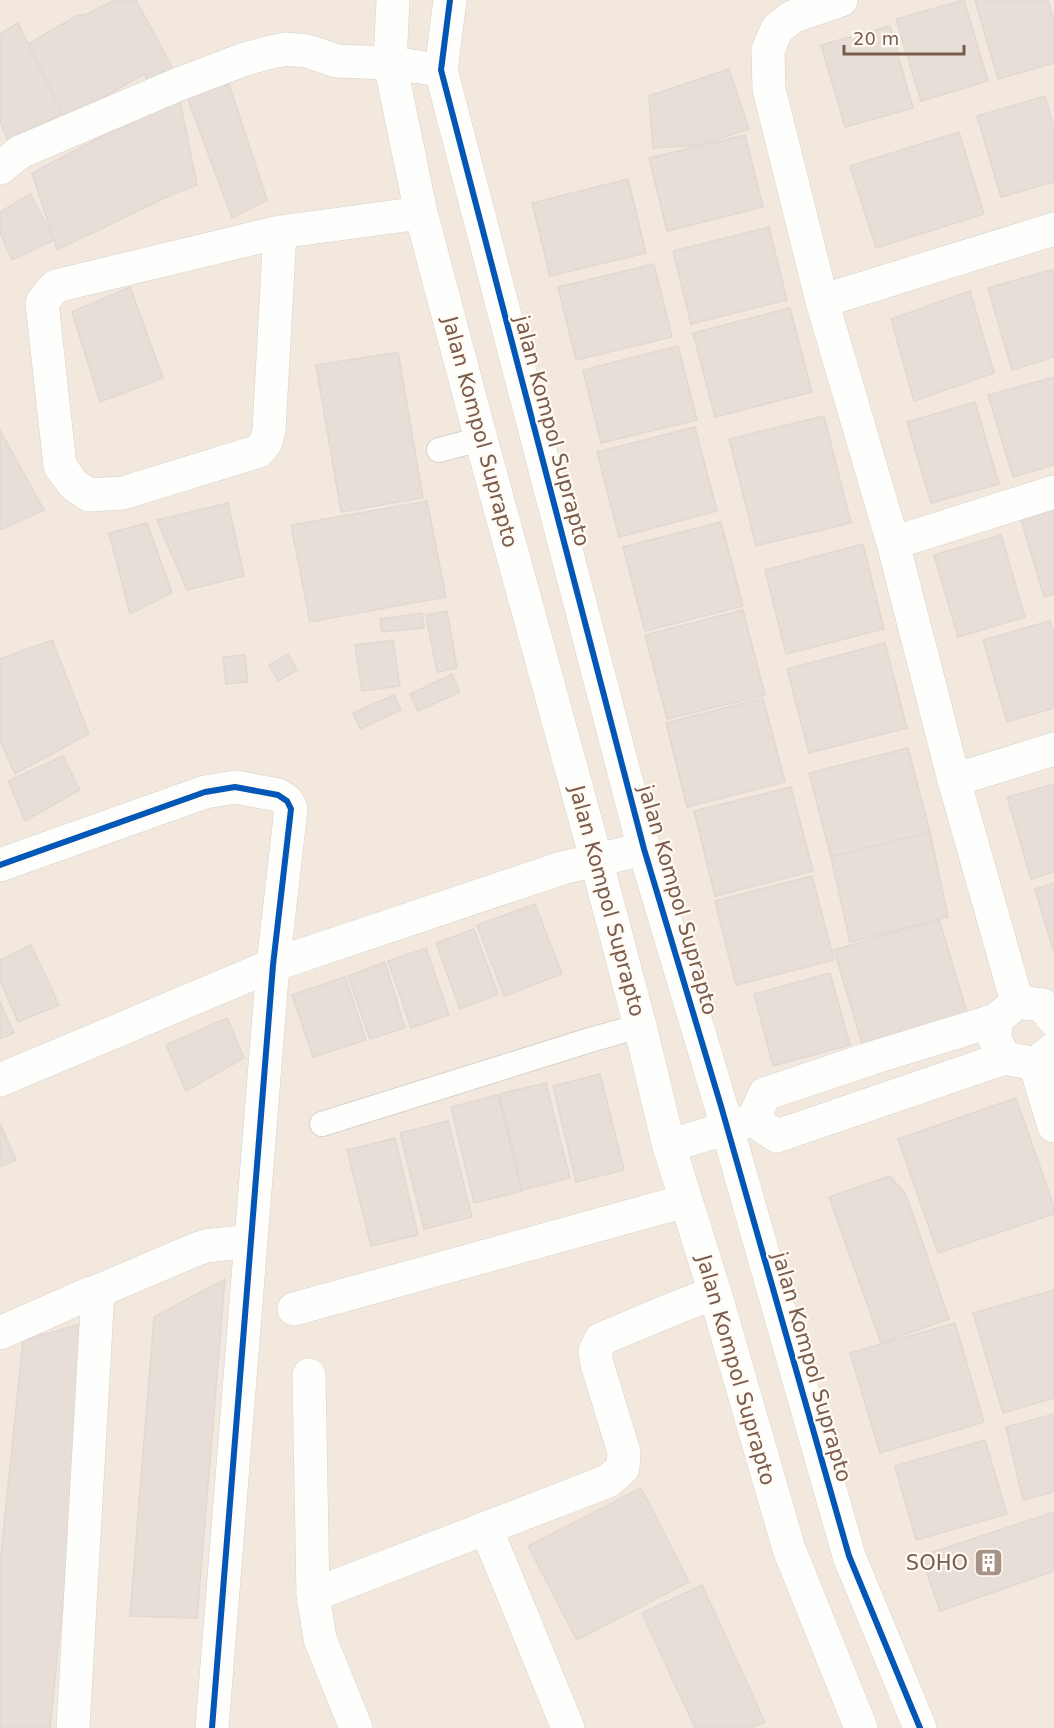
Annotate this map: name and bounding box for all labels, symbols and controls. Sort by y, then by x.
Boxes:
scale bar [844,18,964,56]
text: 20 m [853,28,899,49]
street label: Jalan Kompol Suprapto [437,312,522,550]
street label: jalan Kompol Suprapto [509,312,594,549]
street label: Jalan Kompol Suprapto [564,781,649,1019]
street label: jalan Kompol Suprapto [633,781,722,1018]
street label: jalan Kompol Suprapto [767,1248,856,1485]
street label: Jalan Kompol Suprapto [691,1250,780,1488]
building icon: SOHO [973,1547,1005,1579]
place label: SOHO [906,1551,968,1575]

